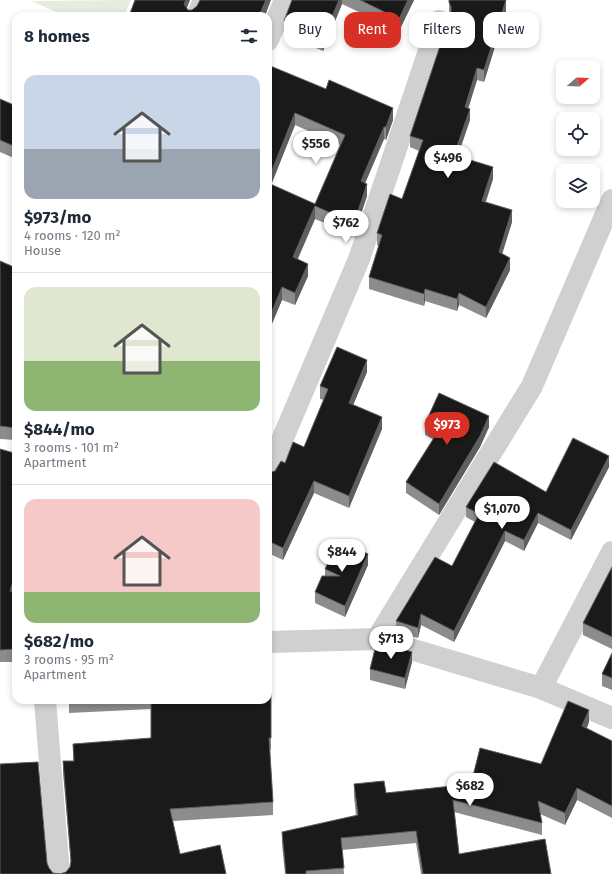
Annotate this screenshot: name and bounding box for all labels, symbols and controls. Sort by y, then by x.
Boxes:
chip: Buy [284,12,336,48]
chip: Rent [344,12,401,48]
chip: Filters [409,12,475,48]
chip: New [483,12,539,48]
icon: filters [238,25,260,47]
text: 8 homes [24,26,90,47]
north arrow [556,60,600,104]
map controls [556,60,600,208]
icon: home [106,101,178,173]
button: locate [556,112,600,156]
pin: $556 [292,131,340,165]
text: $556 [302,136,330,151]
pin: $496 [424,145,472,179]
text: $496 [434,150,462,165]
button: layers [556,164,600,208]
text: $973/mo [24,207,91,228]
pin: $762 [322,210,370,244]
text: $762 [333,215,359,230]
text: 4 rooms · 120 m² [24,228,120,243]
text: House [24,243,61,258]
icon: home [106,313,178,385]
pin: $973 [423,412,471,446]
text: $973 [434,417,460,432]
text: $844/mo [24,419,95,440]
text: 3 rooms · 101 m² [24,440,119,455]
text: Apartment [24,455,86,470]
pin: $1,070 [469,496,535,530]
text: $1,070 [484,501,520,516]
icon: home [106,525,178,597]
pin: $844 [318,539,366,573]
text: $844 [327,544,357,559]
pin: $713 [367,626,415,660]
text: $682/mo [24,631,94,652]
text: $713 [378,631,404,646]
text: 3 rooms · 95 m² [24,652,114,667]
text: Apartment [24,667,86,682]
pin: $682 [446,773,494,807]
text: $682 [456,778,484,793]

